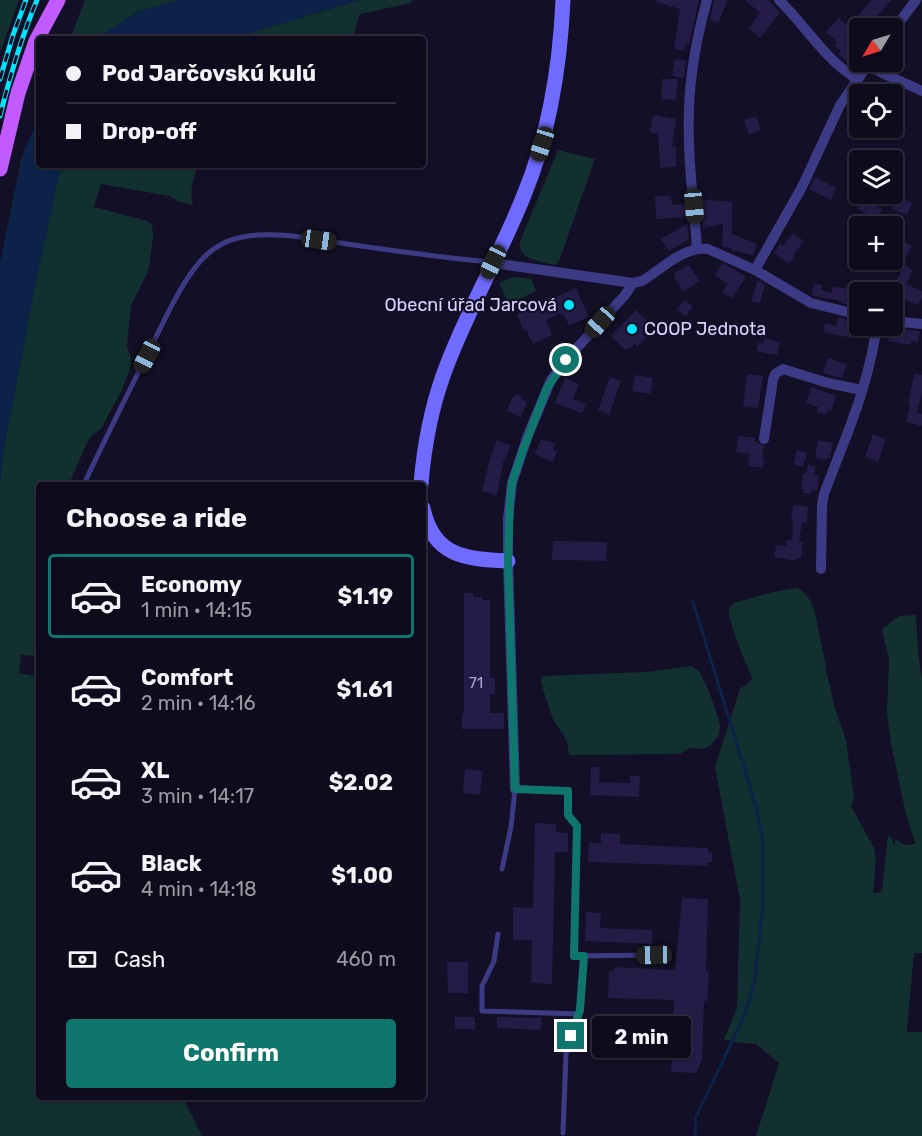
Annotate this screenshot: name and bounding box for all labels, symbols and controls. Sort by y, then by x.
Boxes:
north arrow [849,18,903,72]
map controls [849,18,903,336]
text: Pod Jarčovskú kulú [102,60,316,87]
button: locate [849,84,903,138]
text: Drop-off [102,118,197,145]
car [528,124,556,164]
button: layers [849,150,903,204]
car [683,187,705,225]
button: + [849,216,903,270]
car [300,229,338,251]
car [477,242,509,282]
button: − [849,282,903,336]
place label: Obecní úřad Jarcová [384,294,557,316]
marker: Obecní úřad Jarcová [562,298,576,312]
car [581,303,619,341]
place label: COOP Jednota [644,318,766,340]
marker: COOP Jednota [625,322,639,336]
car [131,336,163,376]
route start [552,346,579,373]
text: Choose a ride [66,502,247,534]
icon: car [69,569,123,623]
text: Economy [141,571,242,598]
text: $1.19 [338,583,393,610]
text: 1 min · 14:15 [141,598,252,622]
icon: car [69,662,123,716]
text: Comfort [141,664,233,691]
house number: 71 [469,674,483,692]
text: $1.61 [336,676,393,703]
text: 2 min · 14:16 [141,691,256,715]
icon: car [69,755,123,809]
text: XL [141,757,169,784]
text: $2.02 [329,769,393,796]
text: 3 min · 14:17 [141,784,254,808]
icon: car [69,848,123,902]
text: Black [141,850,202,877]
text: $1.00 [331,862,393,889]
text: 4 min · 14:18 [141,877,257,901]
icon: cash [66,943,99,976]
text: Cash [114,946,165,973]
car [636,946,672,964]
text: 460 m [336,947,396,971]
callout: 2 min [592,1015,691,1057]
button: Confirm [66,1019,396,1088]
route end [557,1022,584,1049]
text: 2 min [614,1025,669,1049]

